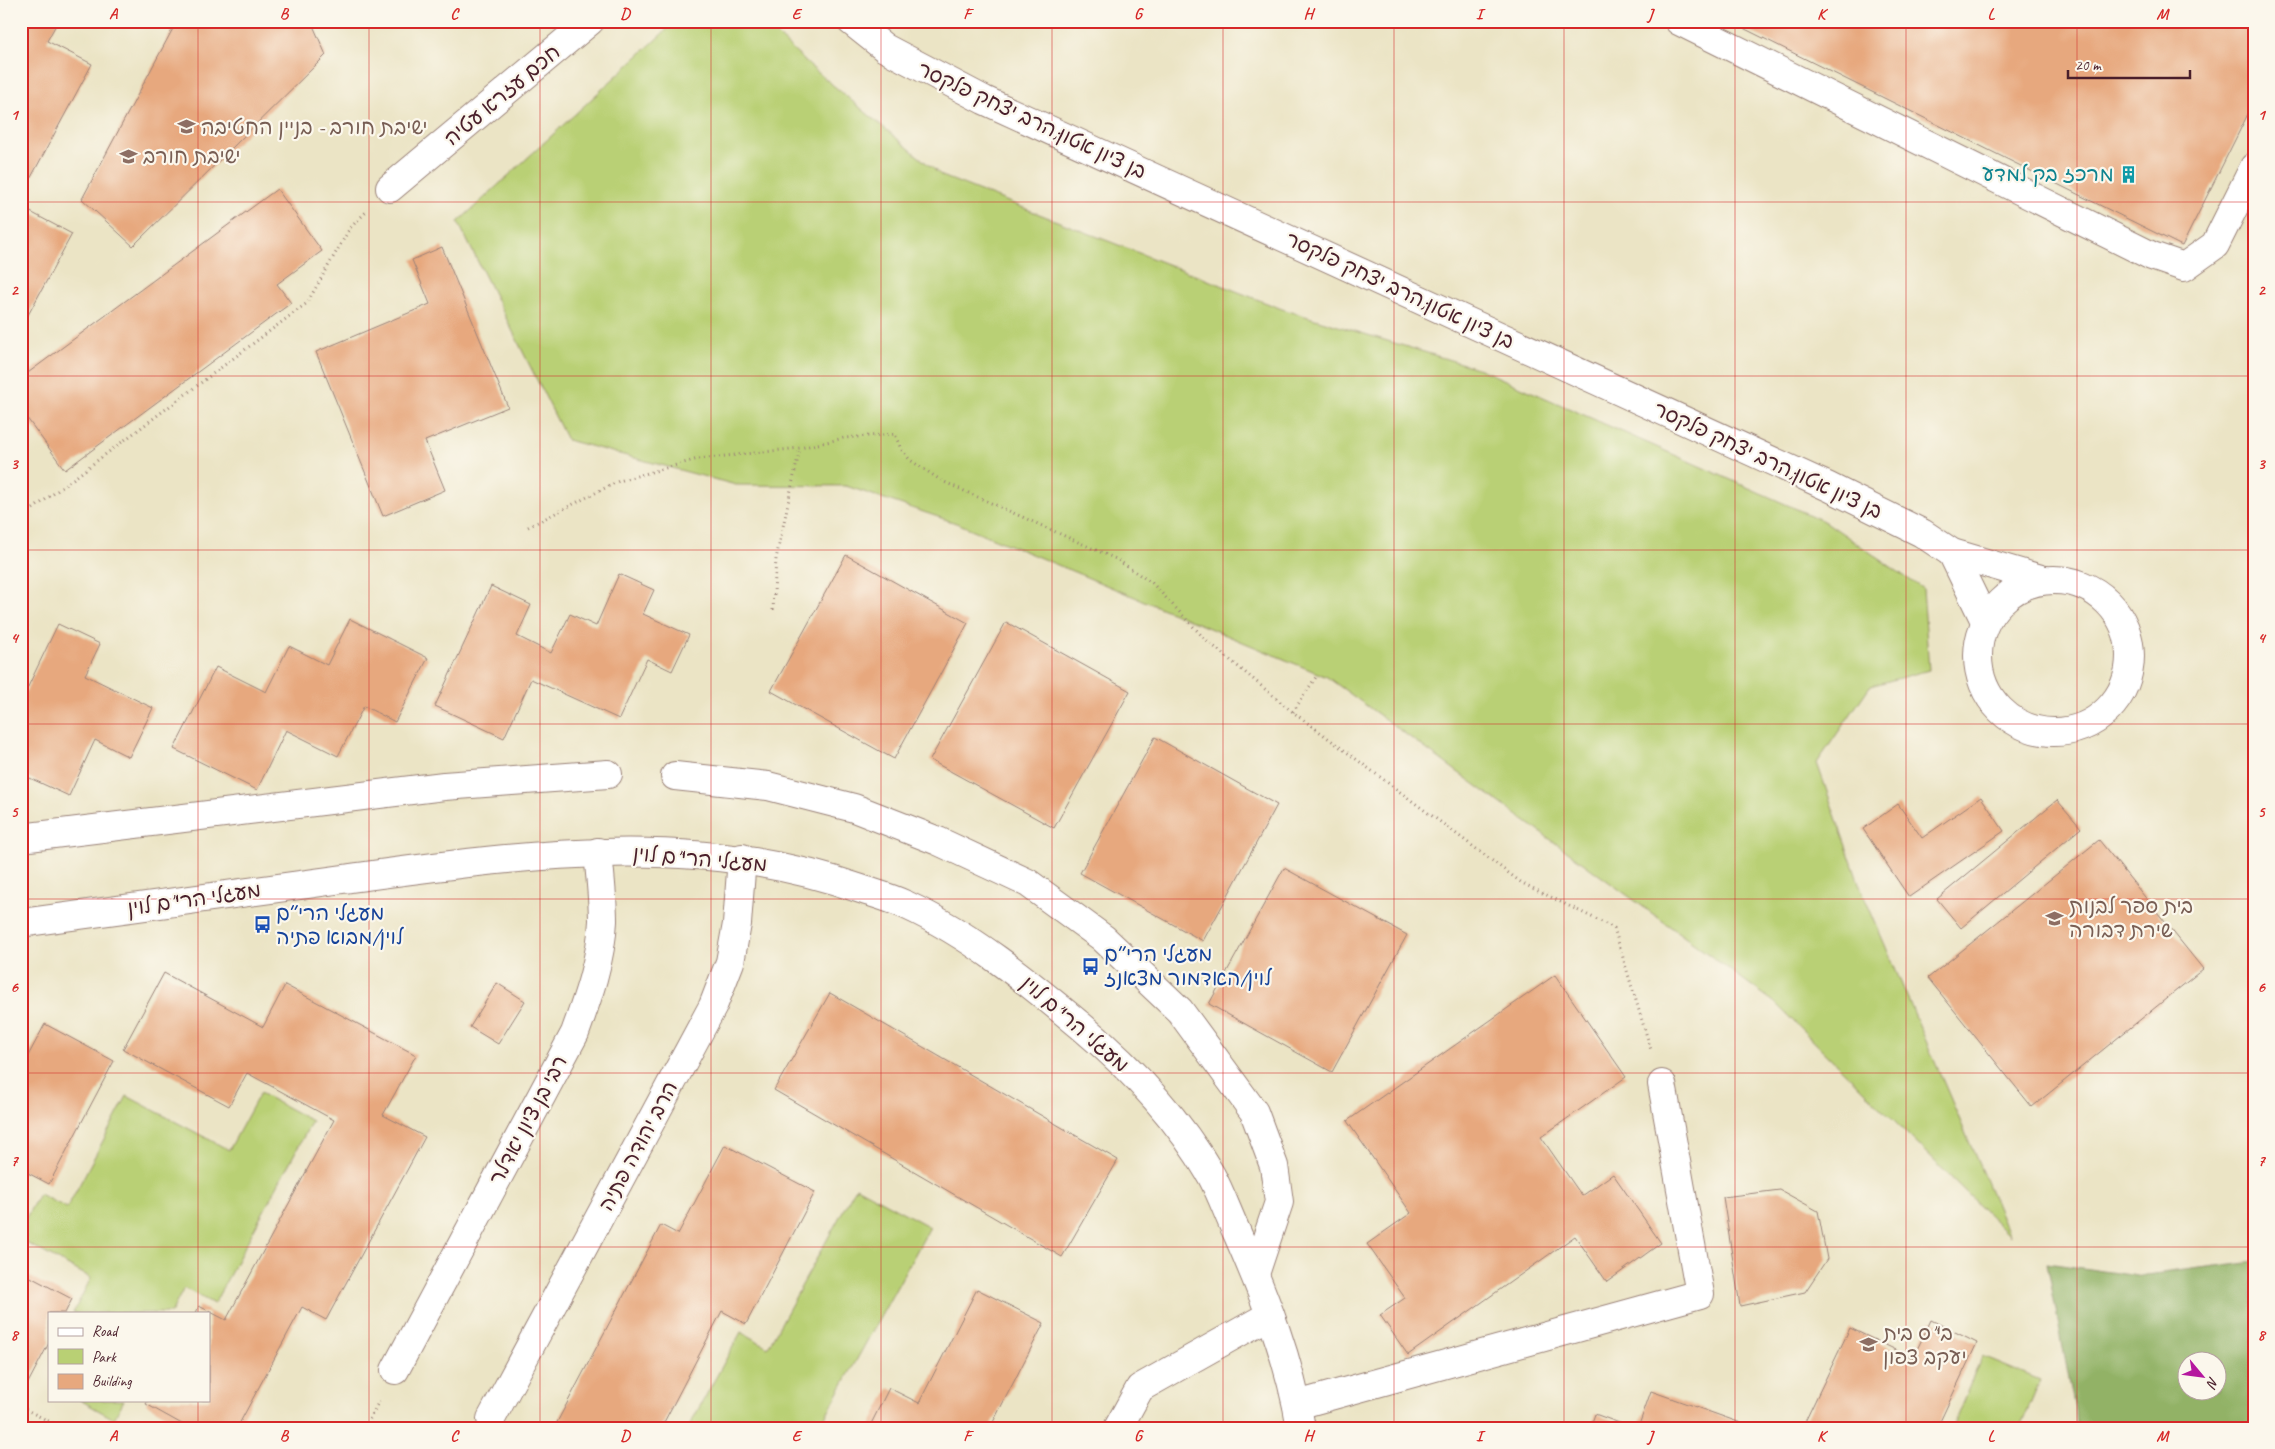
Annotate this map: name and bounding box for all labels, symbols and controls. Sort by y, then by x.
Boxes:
text: A [109,4,119,24]
text: B [280,4,290,24]
text: C [450,4,460,24]
text: D [620,4,631,24]
text: E [792,4,803,24]
text: F [963,4,974,24]
text: G [1134,4,1144,24]
text: H [1303,4,1315,24]
text: I [1476,4,1486,24]
text: J [1646,4,1655,24]
text: K [1817,4,1829,24]
text: L [1988,4,1996,24]
text: M [2156,4,2170,24]
street label: חכם עזרא עטיה [439,39,565,151]
scale bar [2068,48,2190,80]
street label: בן ציון אטון;הרב יצחק פלקסר [914,56,1150,184]
text: 20 m [2075,56,2102,75]
text: 1 [10,105,19,125]
text: 1 [2257,105,2266,125]
place label: ישיבת חורב - בניין החטיבה [201,114,427,140]
school or university icon: ישיבת חורב - בניין החטיבה [177,117,197,137]
place label: ישיבת חורב [143,143,241,169]
school or university icon: ישיבת חורב [119,146,139,166]
place label: מרכז בק למדע [1982,161,2114,187]
building icon: מרכז בק למדע [2118,164,2138,184]
street label: בן ציון אטון;הרב יצחק פלקסר [1282,226,1518,354]
text: 2 [10,280,19,300]
text: 2 [2257,280,2266,300]
street label: בן ציון אטון;הרב יצחק פלקסר [1650,396,1886,524]
text: 3 [10,454,19,474]
text: 3 [2257,454,2266,474]
text: 4 [10,628,19,648]
text: 4 [2257,628,2266,648]
text: 5 [11,802,20,822]
text: 5 [2258,802,2267,822]
street label: מעגלי הרי''ם לוין [632,840,768,878]
street label: מעגלי הרי''ם לוין [125,877,263,921]
place label: בית ספר לבנות שירת דבורה [2069,893,2193,943]
place label: מעגלי הרי״ם לוין/מבוא פתיה [276,900,404,950]
school or university icon: בית ספר לבנות שירת דבורה [2045,908,2065,928]
bus stop icon: מעגלי הרי״ם לוין/מבוא פתיה [252,915,272,935]
place label: מעגלי הרי״ם לוין/האדמור מצאנז [1104,941,1272,991]
bus stop icon: מעגלי הרי״ם לוין/האדמור מצאנז [1080,956,1100,976]
street label: מעגלי הרי''ם לוין [1016,970,1134,1078]
text: 6 [10,977,19,997]
text: 6 [2257,977,2266,997]
street label: רבי בן ציון יאדלר [483,1051,573,1189]
street label: הרב יהודה פתיה [593,1076,683,1216]
text: 7 [10,1151,19,1171]
text: 7 [2257,1151,2266,1171]
legend [48,1312,210,1402]
place label: בי"ס בית יעקב צפון [1882,1320,1967,1370]
text: Road [92,1322,119,1341]
text: 8 [10,1325,19,1345]
text: 8 [2257,1325,2266,1345]
school or university icon: בי"ס בית יעקב צפון [1859,1335,1879,1355]
text: Park [92,1348,117,1367]
north arrow [2178,1352,2228,1402]
text: Building [92,1372,132,1391]
text: N [2202,1374,2222,1392]
text: A [109,1426,119,1446]
text: B [280,1426,290,1446]
text: C [450,1426,460,1446]
text: D [620,1426,631,1446]
text: E [792,1426,803,1446]
text: F [963,1426,974,1446]
text: G [1134,1426,1144,1446]
text: H [1303,1426,1315,1446]
text: I [1476,1426,1486,1446]
text: J [1646,1426,1655,1446]
text: K [1817,1426,1829,1446]
text: L [1988,1426,1996,1446]
text: M [2156,1426,2170,1446]

